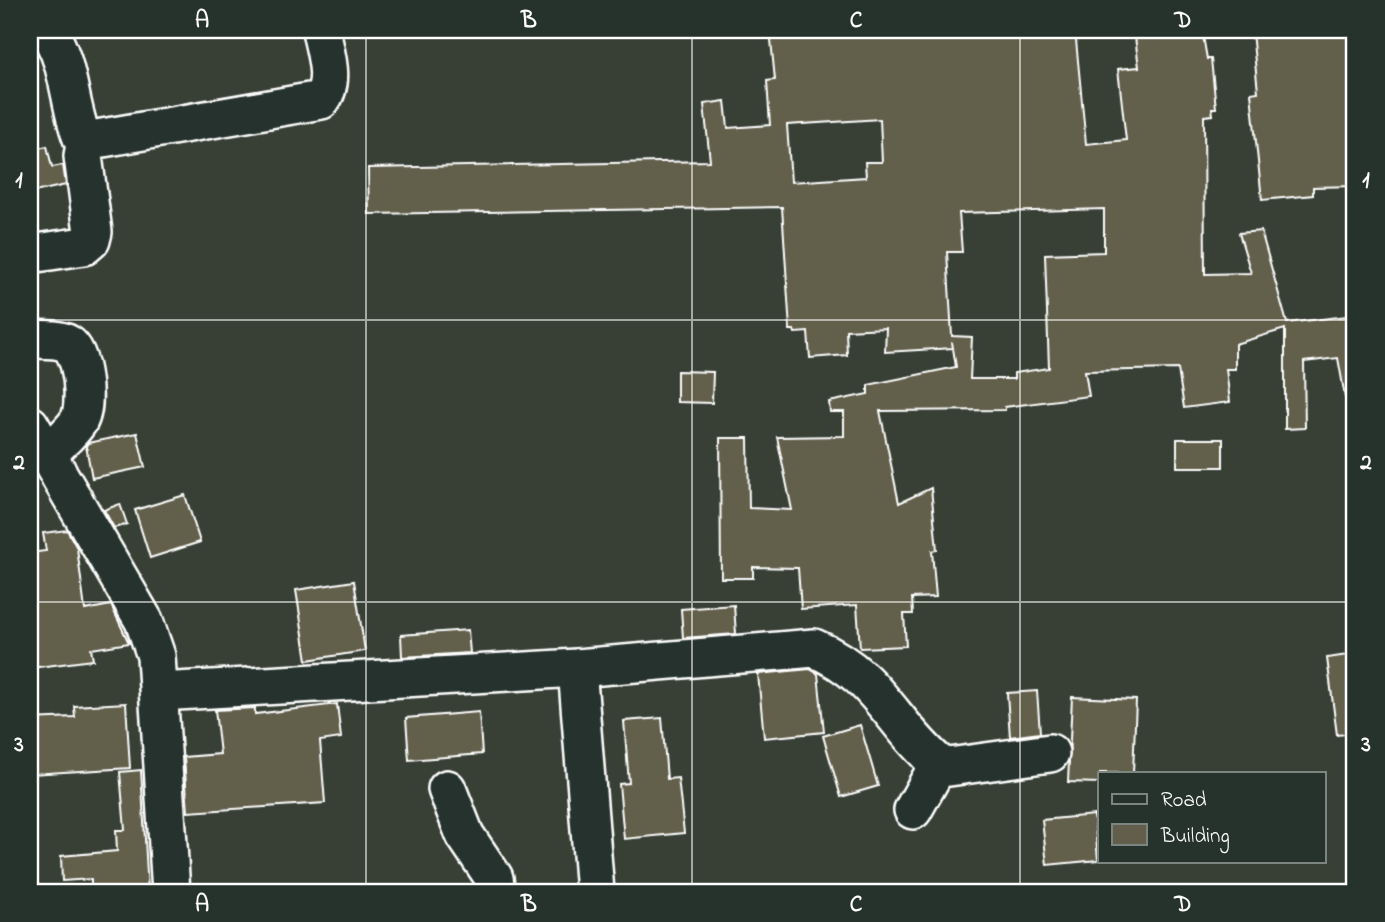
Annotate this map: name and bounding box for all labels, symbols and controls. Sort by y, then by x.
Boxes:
text: A [195,5,209,38]
text: B [520,5,537,38]
text: C [850,5,863,38]
text: D [1174,5,1191,38]
text: 1 [15,165,23,198]
text: 1 [1362,165,1370,198]
text: 2 [12,447,25,480]
text: 2 [1359,447,1372,480]
text: 3 [13,729,24,762]
text: 3 [1360,729,1371,762]
legend [1098,772,1326,862]
text: Road [1161,786,1207,816]
text: Building [1160,822,1230,854]
text: A [195,889,209,922]
text: B [520,889,537,922]
text: C [850,889,863,922]
text: D [1174,889,1191,922]

